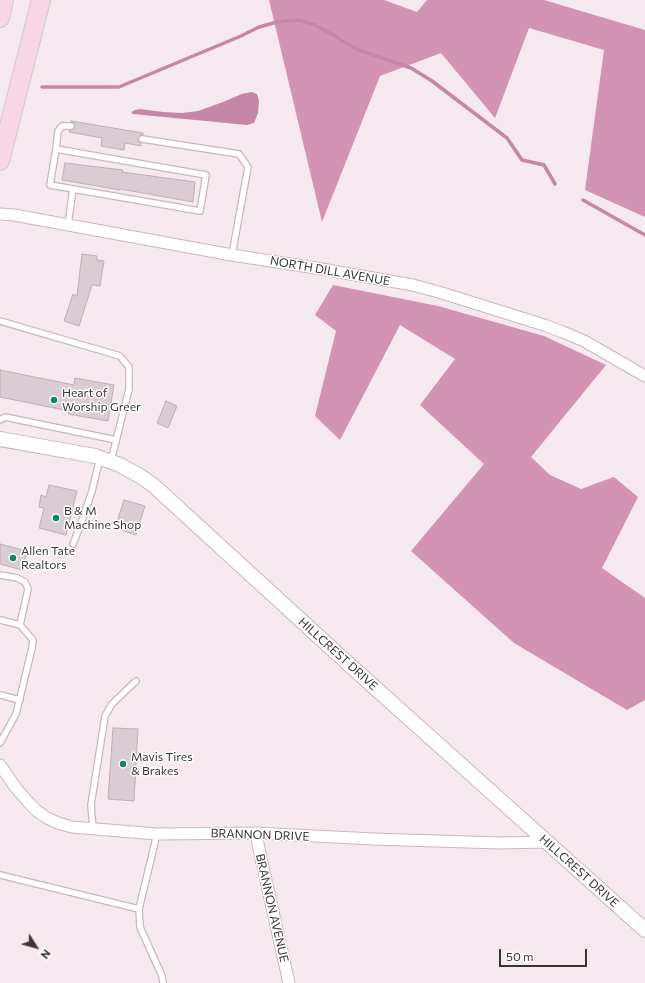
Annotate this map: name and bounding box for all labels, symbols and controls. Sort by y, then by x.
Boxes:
street label: NORTH DILL AVENUE [269,253,391,289]
place label: Heart of Worship Greer [62,386,141,414]
marker: Heart of Worship Greer [49,395,59,405]
place label: B & M Machine Shop [64,504,141,532]
marker: B & M Machine Shop [51,513,61,523]
place label: Allen Tate Realtors [21,544,75,572]
marker: Allen Tate Realtors [8,553,18,563]
street label: HILLCREST DRIVE [295,615,381,693]
place label: Mavis Tires & Brakes [131,750,193,778]
marker: Mavis Tires & Brakes [118,759,128,769]
street label: BRANNON DRIVE [210,826,310,844]
street label: HILLCREST DRIVE [536,832,622,910]
street label: BRANNON AVENUE [252,852,292,964]
north arrow [16,927,56,967]
scale bar [501,941,589,967]
text: N [38,947,54,962]
text: 50 m [506,949,534,963]

